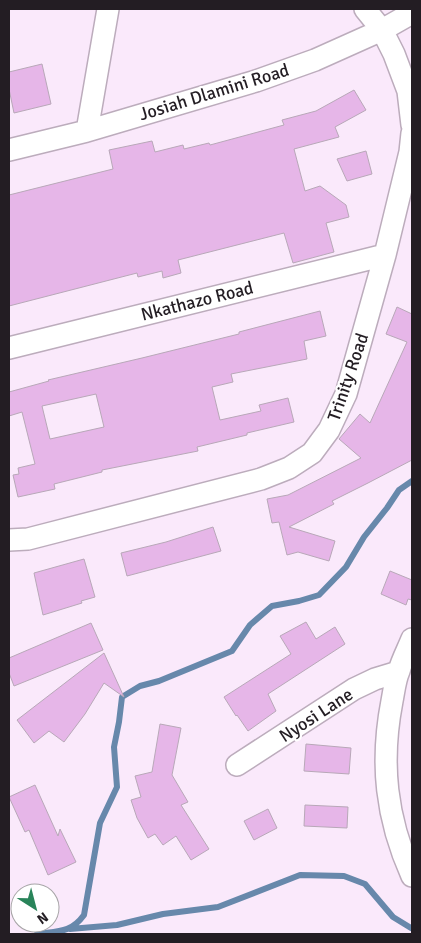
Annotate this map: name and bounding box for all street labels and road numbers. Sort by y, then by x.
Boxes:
street label: Josiah Dlamini Road [136,59,292,125]
street label: Nkathazo Road [139,276,255,326]
street label: Trinity Road [323,330,373,424]
street label: Nyosi Lane [275,683,357,747]

